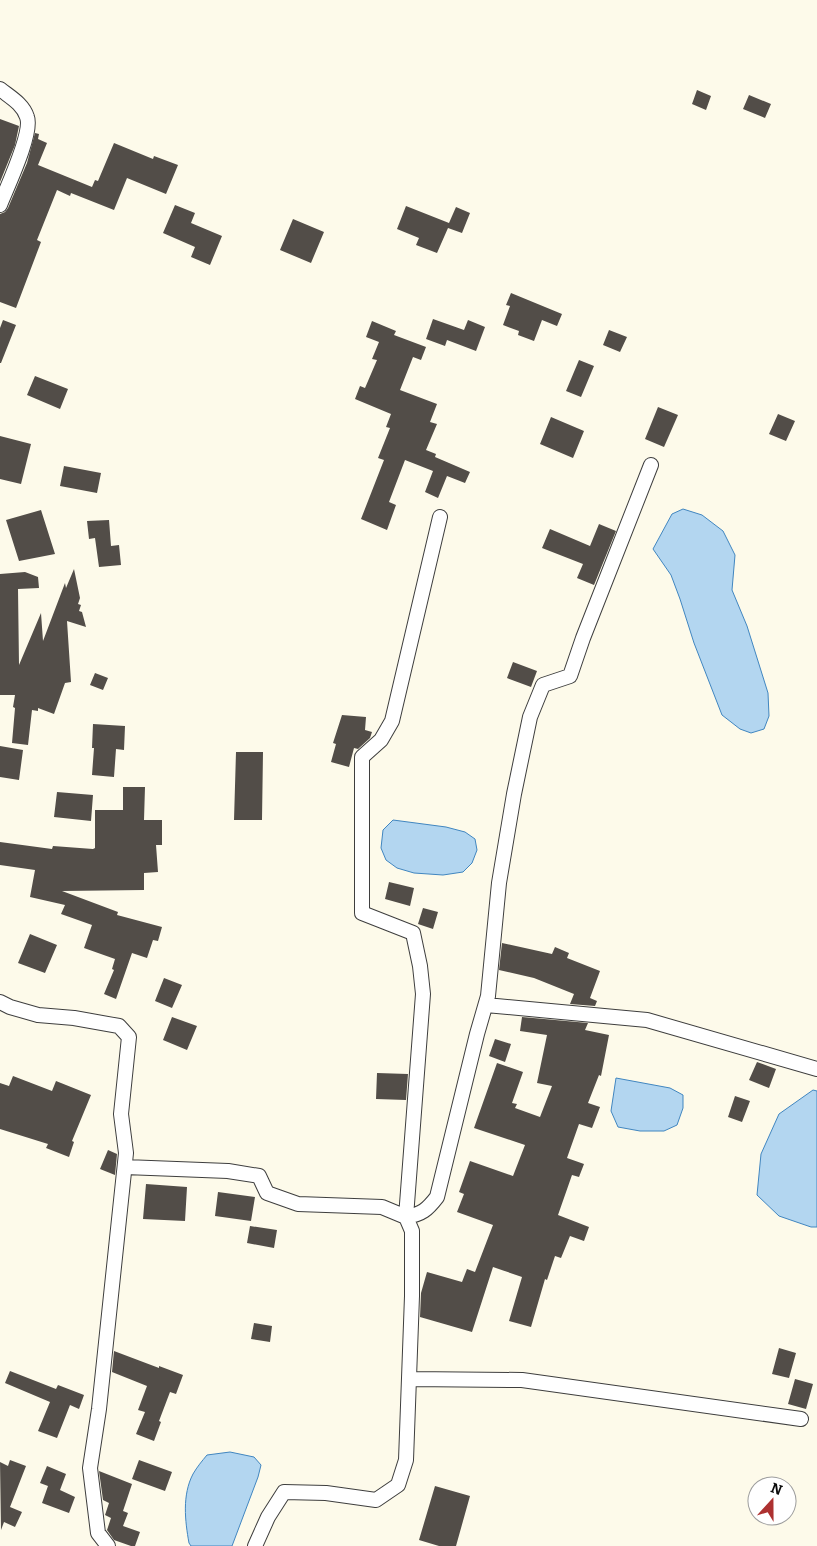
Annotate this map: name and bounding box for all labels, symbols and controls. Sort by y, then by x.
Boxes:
north arrow [747,1476,797,1526]
text: N [768,1479,785,1499]

